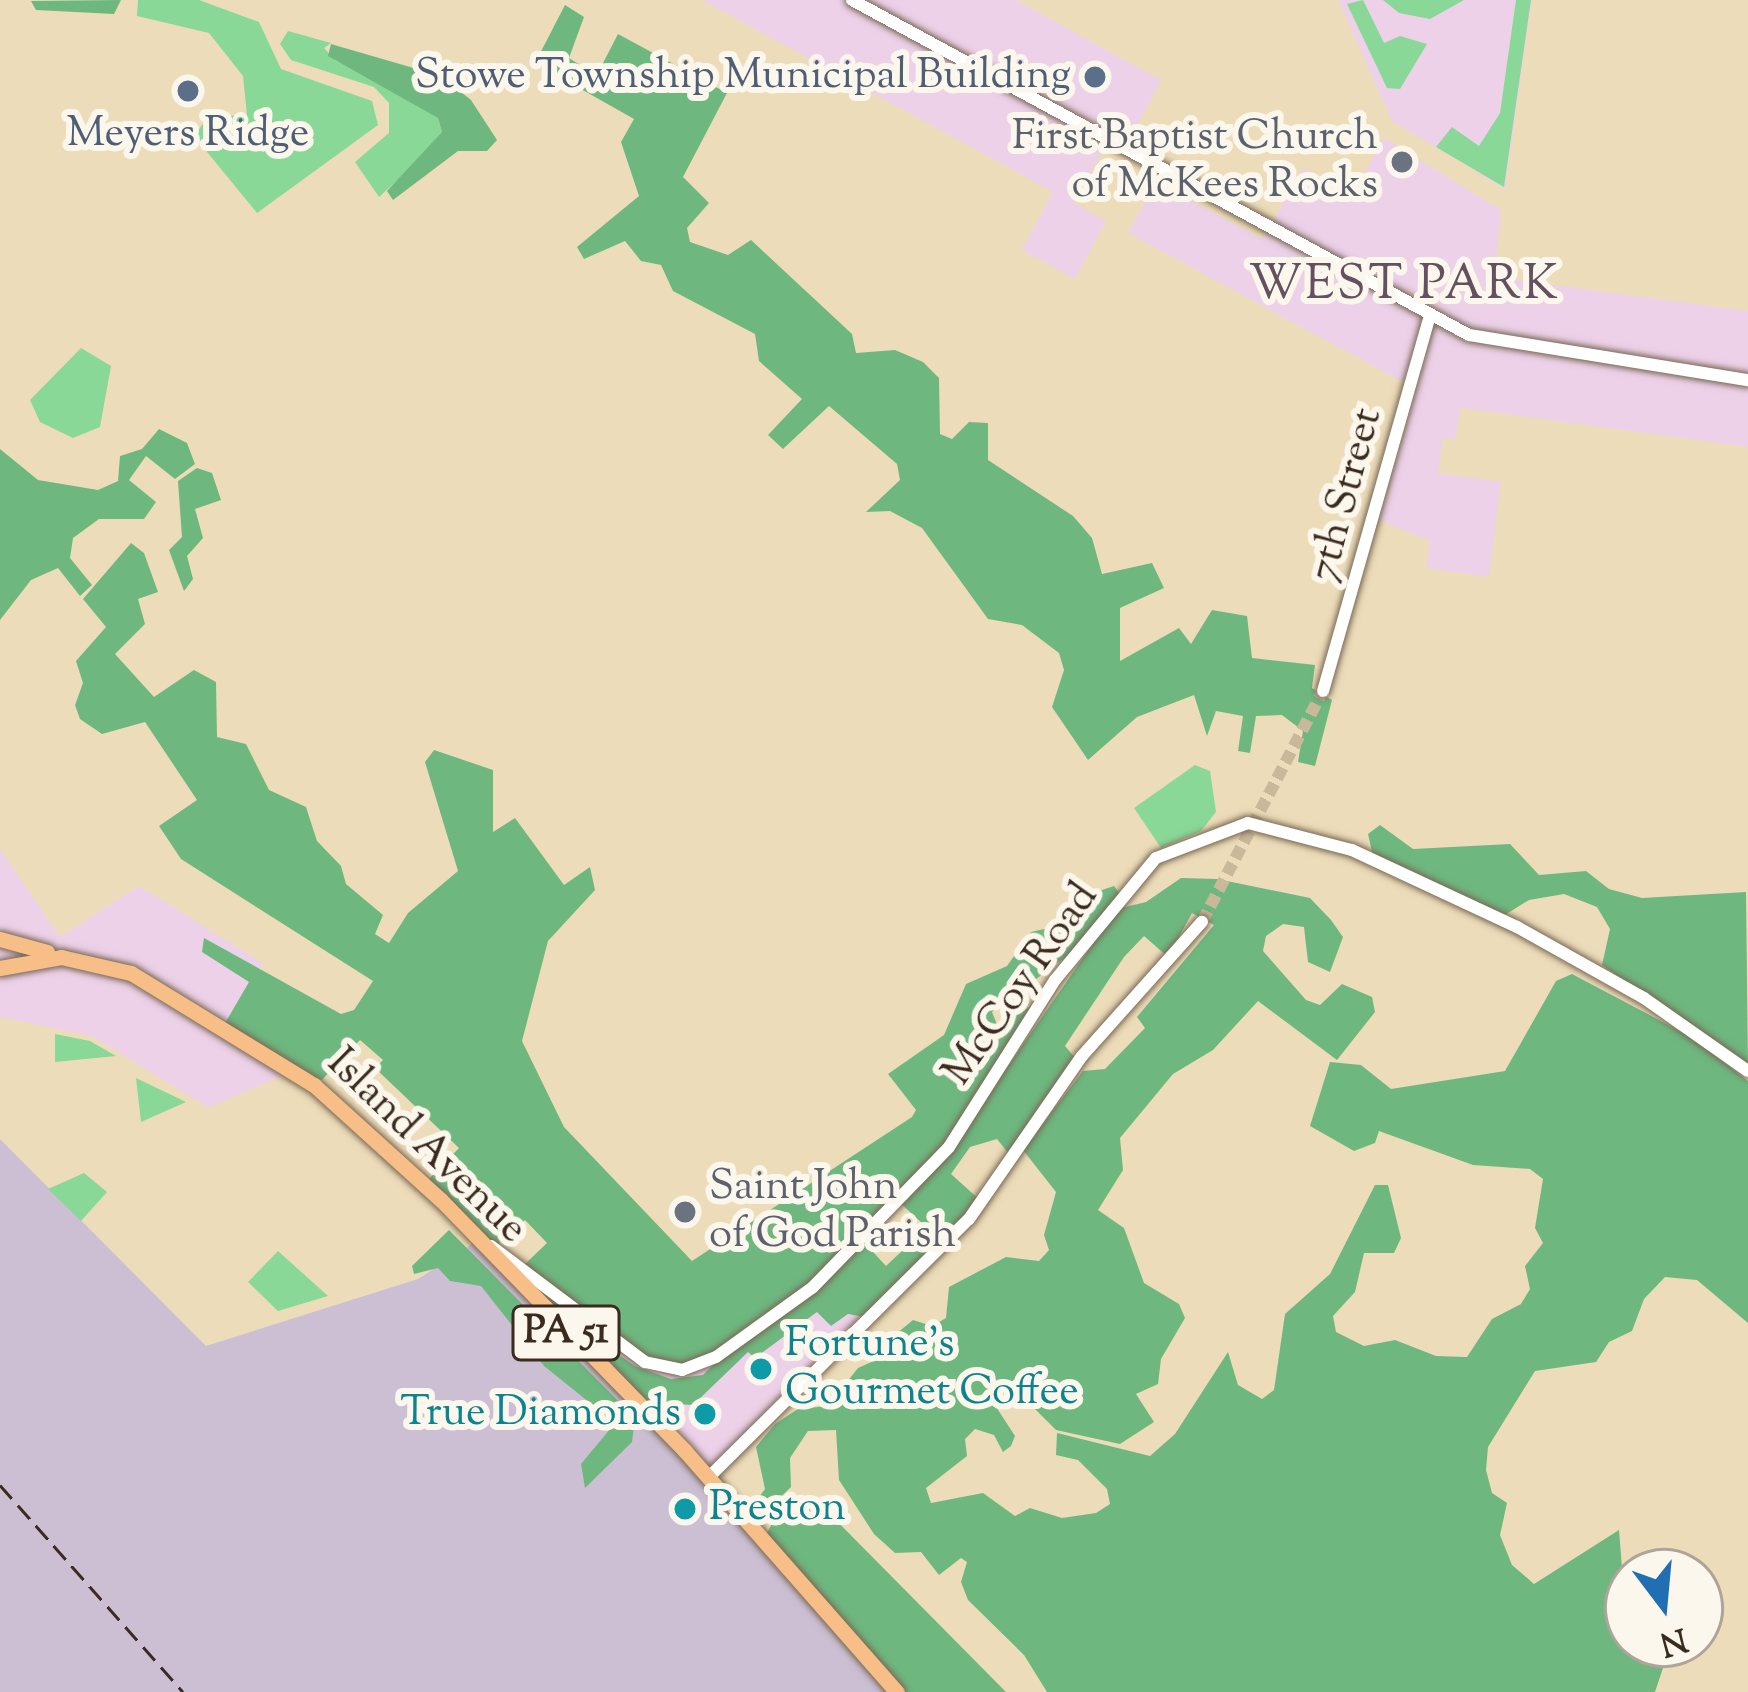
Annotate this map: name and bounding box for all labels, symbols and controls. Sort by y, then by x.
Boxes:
place label: Stowe Township Municipal Building [415,52,1071,102]
marker: Stowe Township Municipal Building [1082,64,1108,90]
marker: Meyers Ridge [175,78,201,104]
place label: Meyers Ridge [67,110,309,160]
place label: First Baptist Church of McKees Rocks [1012,113,1378,212]
marker: First Baptist Church of McKees Rocks [1389,149,1415,175]
district label: WEST PARK [1249,258,1561,316]
street label: 7th Street [1300,403,1394,587]
street label: McCoy Road [934,874,1110,1096]
street label: Island Avenue [315,1039,537,1255]
place label: Saint John of God Parish [709,1163,956,1262]
marker: Saint John of God Parish [672,1199,698,1225]
road number: PA 51 [509,1300,623,1366]
place label: Fortune's Gourmet Coffee [785,1320,1079,1418]
marker: Fortune's Gourmet Coffee [748,1356,774,1382]
place label: True Diamonds [400,1389,681,1439]
marker: True Diamonds [692,1401,718,1427]
place label: Preston [709,1484,846,1534]
marker: Preston [672,1496,698,1522]
north arrow [1604,1548,1724,1668]
text: N [1654,1613,1692,1666]

